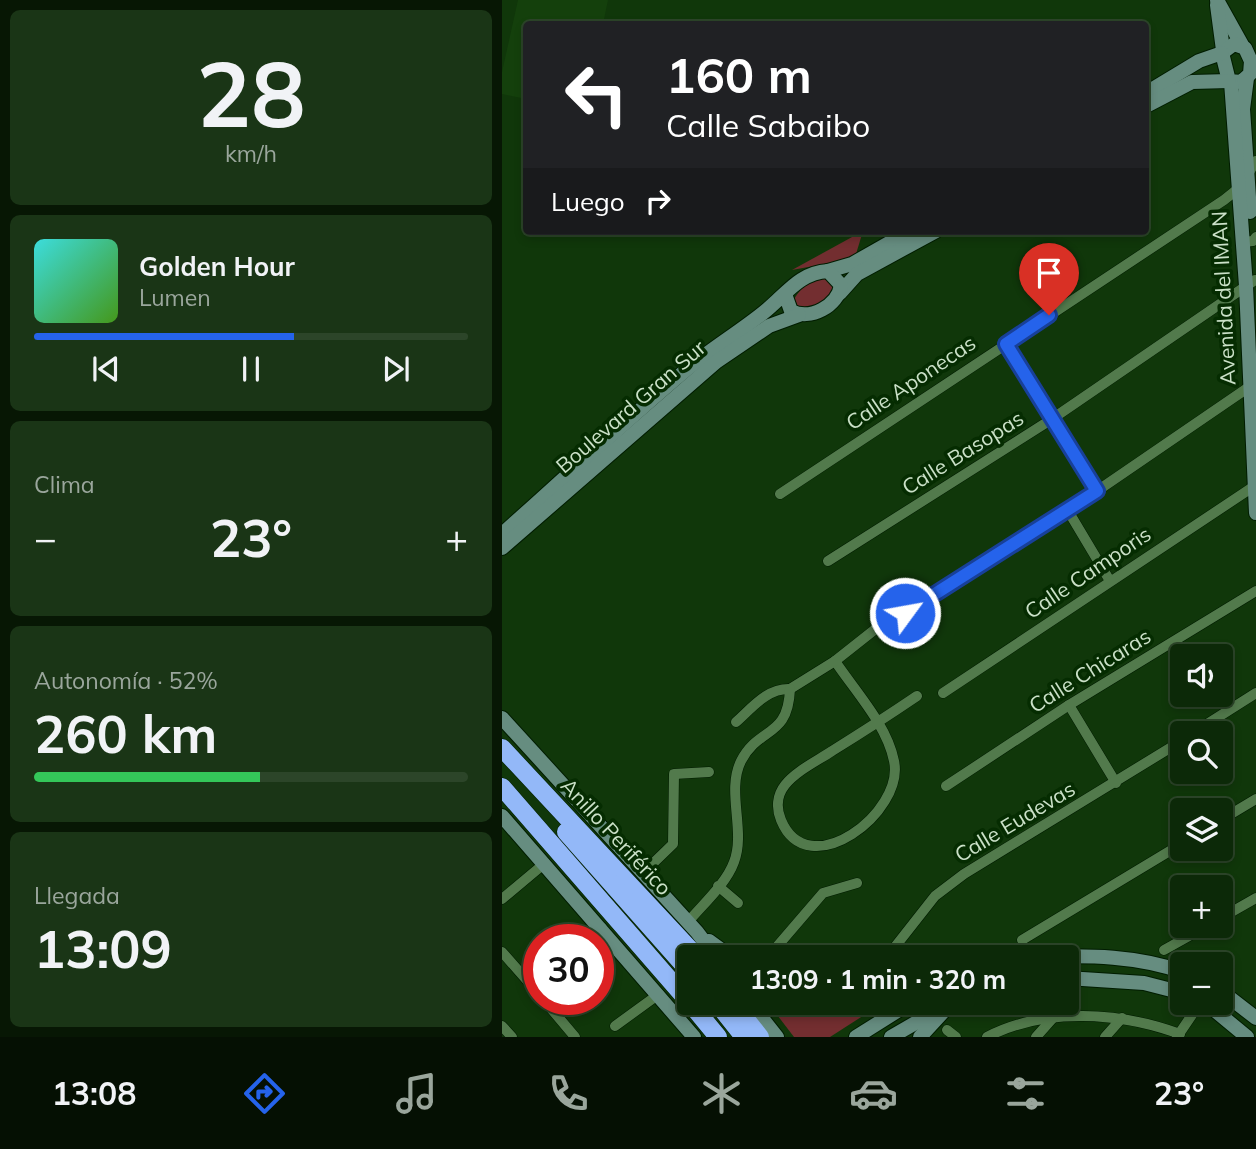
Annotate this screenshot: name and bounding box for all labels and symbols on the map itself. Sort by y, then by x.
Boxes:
street label: Avenida del IMAN [1205,210,1241,386]
pin [1019,243,1079,315]
street label: Calle Aponecas [841,329,980,435]
street label: Boulevard Gran Sur [550,334,711,478]
street label: Calle Basopas [897,404,1028,500]
street label: Calle Camporis [1020,521,1155,624]
position arrow [868,576,942,650]
street label: Calle Chicaras [1024,622,1155,718]
street label: Anillo Periférico [556,772,678,900]
street label: Calle Eudevas [950,775,1079,867]
speed limit sign: 30 [523,924,614,1015]

